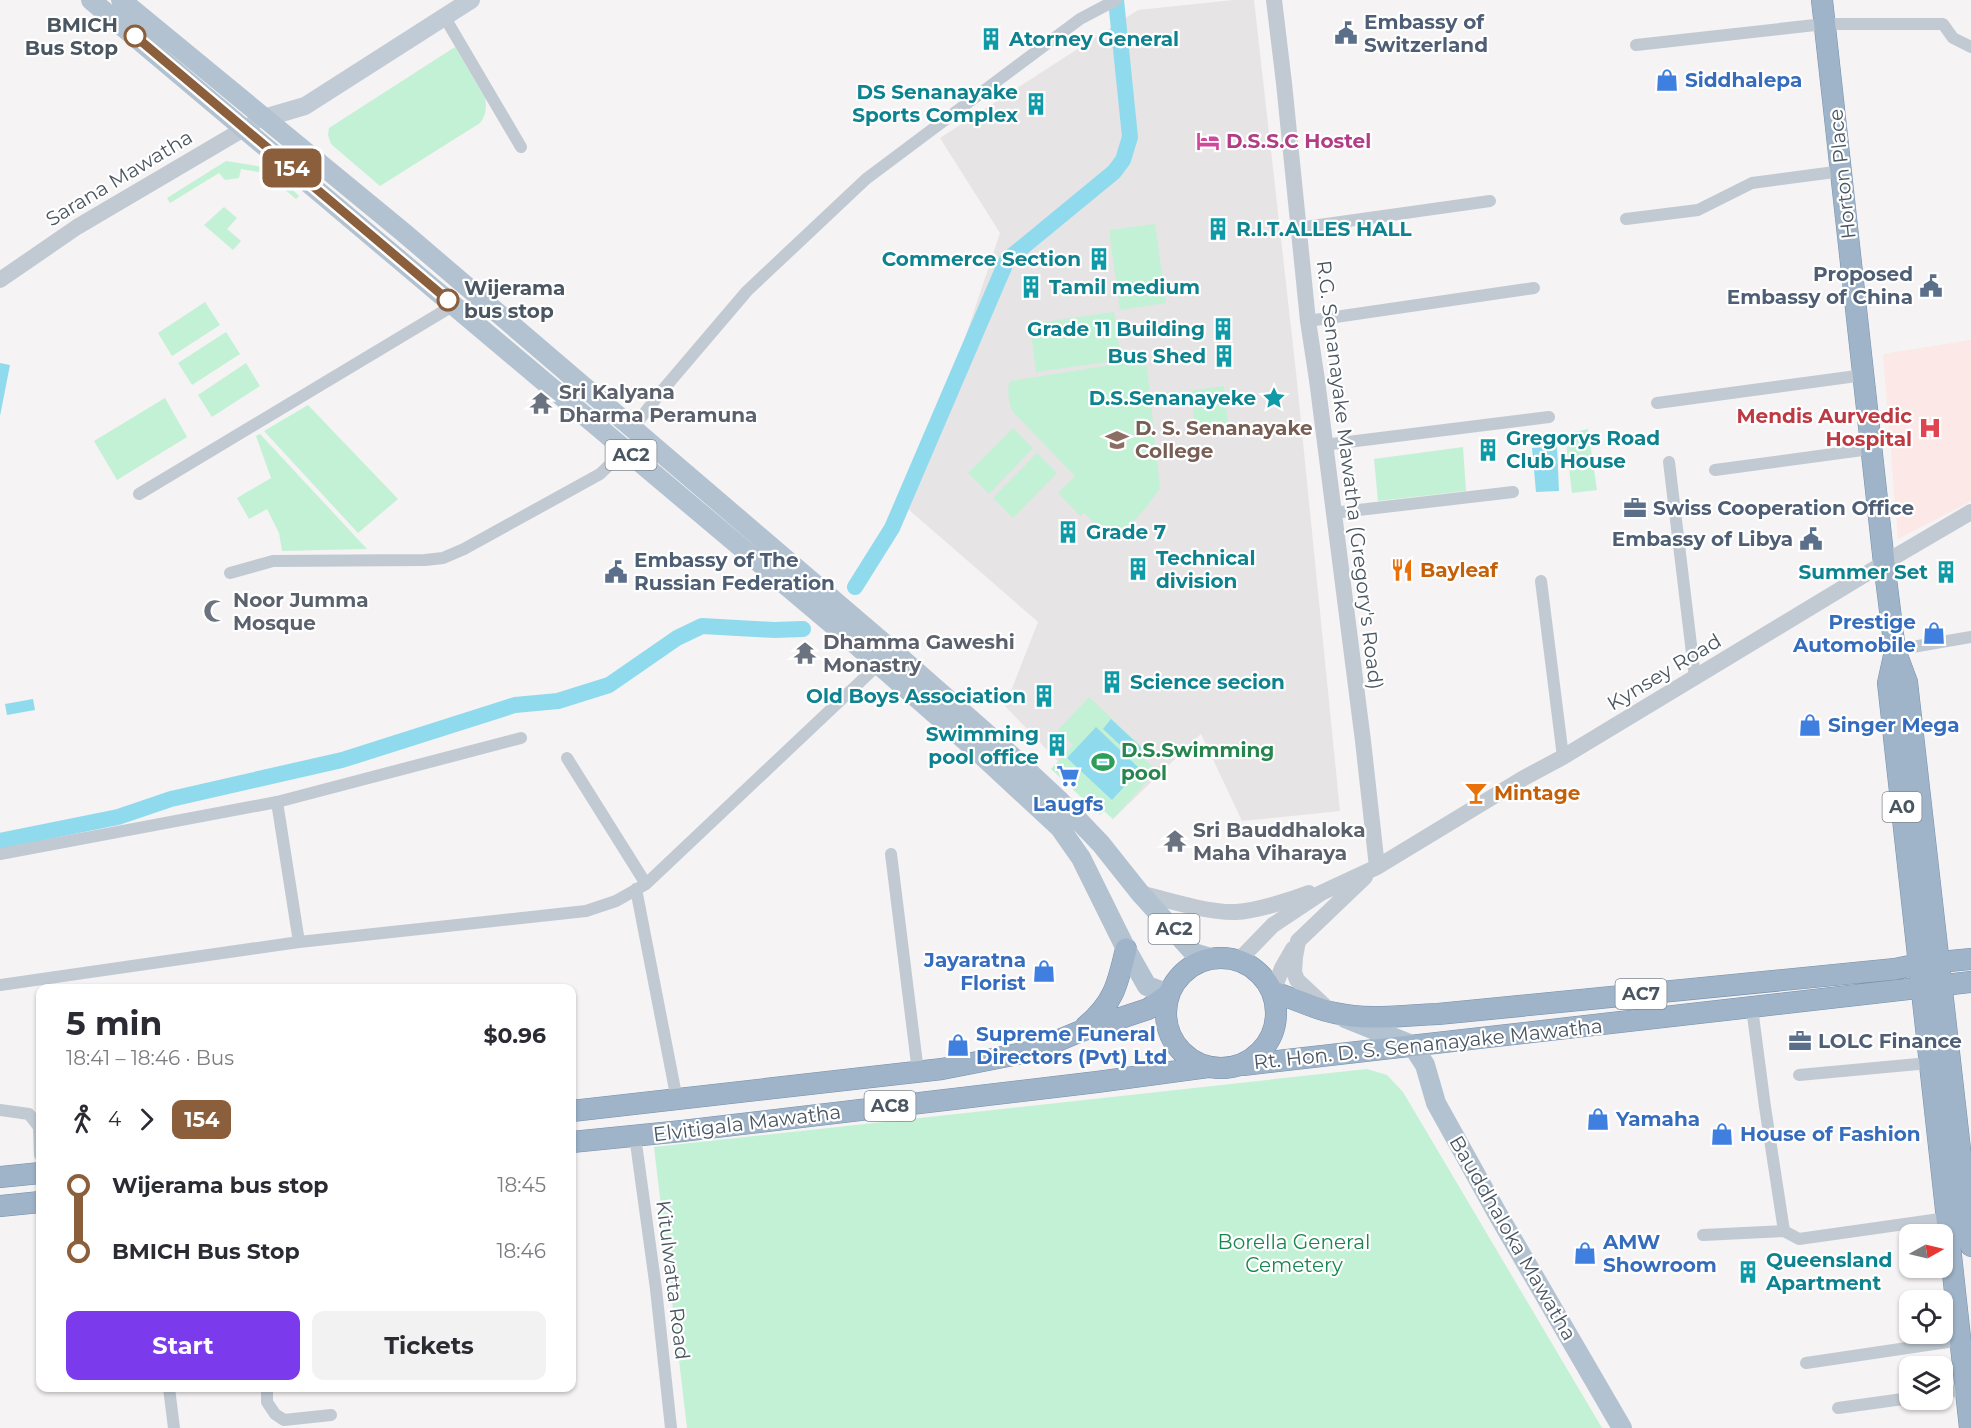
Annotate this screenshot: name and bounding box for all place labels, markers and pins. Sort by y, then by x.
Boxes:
place label: Embassy of Switzerland [1364,10,1488,57]
place label: BMICH Bus Stop [25,13,118,60]
public building icon: Embassy of Switzerland [1333,20,1359,46]
marker: BMICH Bus Stop [124,25,146,47]
building icon: Atorney General [978,26,1004,52]
place label: Atorney General [1008,27,1179,51]
shop icon: Siddhalepa [1654,67,1680,93]
place label: Siddhalepa [1685,68,1802,92]
place label: DS Senanayake Sports Complex [852,80,1018,127]
building icon: DS Senanayake Sports Complex [1023,91,1049,117]
hotel icon: D.S.S.C Hostel [1195,128,1221,154]
place label: D.S.S.C Hostel [1226,129,1371,153]
building icon: R.I.T.ALLES HALL [1205,216,1231,242]
place label: R.I.T.ALLES HALL [1236,217,1412,241]
building icon: Commerce Section [1086,246,1112,272]
place label: Commerce Section [882,247,1081,271]
place label: Proposed Embassy of China [1727,262,1913,309]
public building icon: Proposed Embassy of China [1918,273,1944,299]
building icon: Tamil medium [1018,274,1044,300]
place label: Tamil medium [1049,275,1200,299]
place label: Wijerama bus stop [464,276,565,323]
marker: Wijerama bus stop [437,289,459,311]
building icon: Grade 11 Building [1210,316,1236,342]
place label: Grade 11 Building [1027,317,1205,341]
building icon: Bus Shed [1211,343,1237,369]
place label: Bus Shed [1108,344,1206,368]
place label: Sri Kalyana Dharma Peramuna [559,380,757,427]
place icon: D.S.Senanayeke [1261,385,1287,411]
place label: D.S.Senanayeke [1089,386,1256,410]
temple icon: Sri Kalyana Dharma Peramuna [528,390,554,416]
place label: Mendis Aurvedic Hospital [1737,404,1912,451]
hospital icon: Mendis Aurvedic Hospital [1917,415,1943,441]
place label: D. S. Senanayake College [1135,416,1313,463]
place label: Gregorys Road Club House [1506,426,1660,473]
school or university icon: D. S. Senanayake College [1104,427,1130,453]
building icon: Gregorys Road Club House [1475,437,1501,463]
office icon: Swiss Cooperation Office [1622,495,1648,521]
place label: Swiss Cooperation Office [1653,496,1914,520]
building icon: Grade 7 [1055,519,1081,545]
place label: Grade 7 [1086,520,1166,544]
public building icon: Embassy of Libya [1798,526,1824,552]
place label: Embassy of Libya [1612,527,1793,551]
place label: Technical division [1156,546,1255,593]
place label: Embassy of The Russian Federation [634,548,835,595]
building icon: Technical division [1125,556,1151,582]
restaurant icon: Bayleaf [1389,557,1415,583]
place label: Bayleaf [1420,558,1499,582]
public building icon: Embassy of The Russian Federation [603,559,629,585]
building icon: Summer Set [1933,559,1959,585]
place label: Summer Set [1798,560,1928,584]
place label: Noor Jumma Mosque [233,588,369,635]
mosque icon: Noor Jumma Mosque [202,598,228,624]
place label: Prestige Automobile [1792,610,1916,657]
shop icon: Prestige Automobile [1921,620,1947,646]
place label: Dhamma Gaweshi Monastry [823,630,1015,677]
temple icon: Dhamma Gaweshi Monastry [792,640,818,666]
building icon: Science secion [1099,669,1125,695]
place label: Science secion [1130,670,1285,694]
building icon: Old Boys Association [1031,683,1057,709]
place label: Old Boys Association [806,684,1026,708]
shop icon: Singer Mega [1797,712,1823,738]
place label: Singer Mega [1828,713,1960,737]
place label: Swimming pool office [926,722,1039,769]
building icon: Swimming pool office [1044,732,1070,758]
place label: D.S.Swimming pool [1121,738,1274,785]
sports icon: D.S.Swimming pool [1090,749,1116,775]
supermarket icon: Laugfs [1055,763,1081,789]
bar icon: Mintage [1463,780,1489,806]
place label: Mintage [1494,781,1580,805]
place label: Laugfs [1033,792,1104,816]
place label: Sri Bauddhaloka Maha Viharaya [1193,818,1366,865]
temple icon: Sri Bauddhaloka Maha Viharaya [1162,828,1188,854]
place label: Jayaratna Florist [923,948,1026,995]
shop icon: Jayaratna Florist [1031,958,1057,984]
place label: Supreme Funeral Directors (Pvt) Ltd [976,1022,1167,1069]
office icon: LOLC Finance [1787,1028,1813,1054]
place label: LOLC Finance [1818,1029,1962,1053]
shop icon: Supreme Funeral Directors (Pvt) Ltd [945,1032,971,1058]
shop icon: Yamaha [1585,1106,1611,1132]
place label: Yamaha [1615,1107,1700,1131]
shop icon: House of Fashion [1709,1121,1735,1147]
place label: House of Fashion [1740,1122,1921,1146]
place label: AMW Showroom [1602,1230,1717,1277]
shop icon: AMW Showroom [1572,1240,1598,1266]
place label: Queensland Apartment [1765,1248,1892,1295]
building icon: Queensland Apartment [1735,1259,1761,1285]

